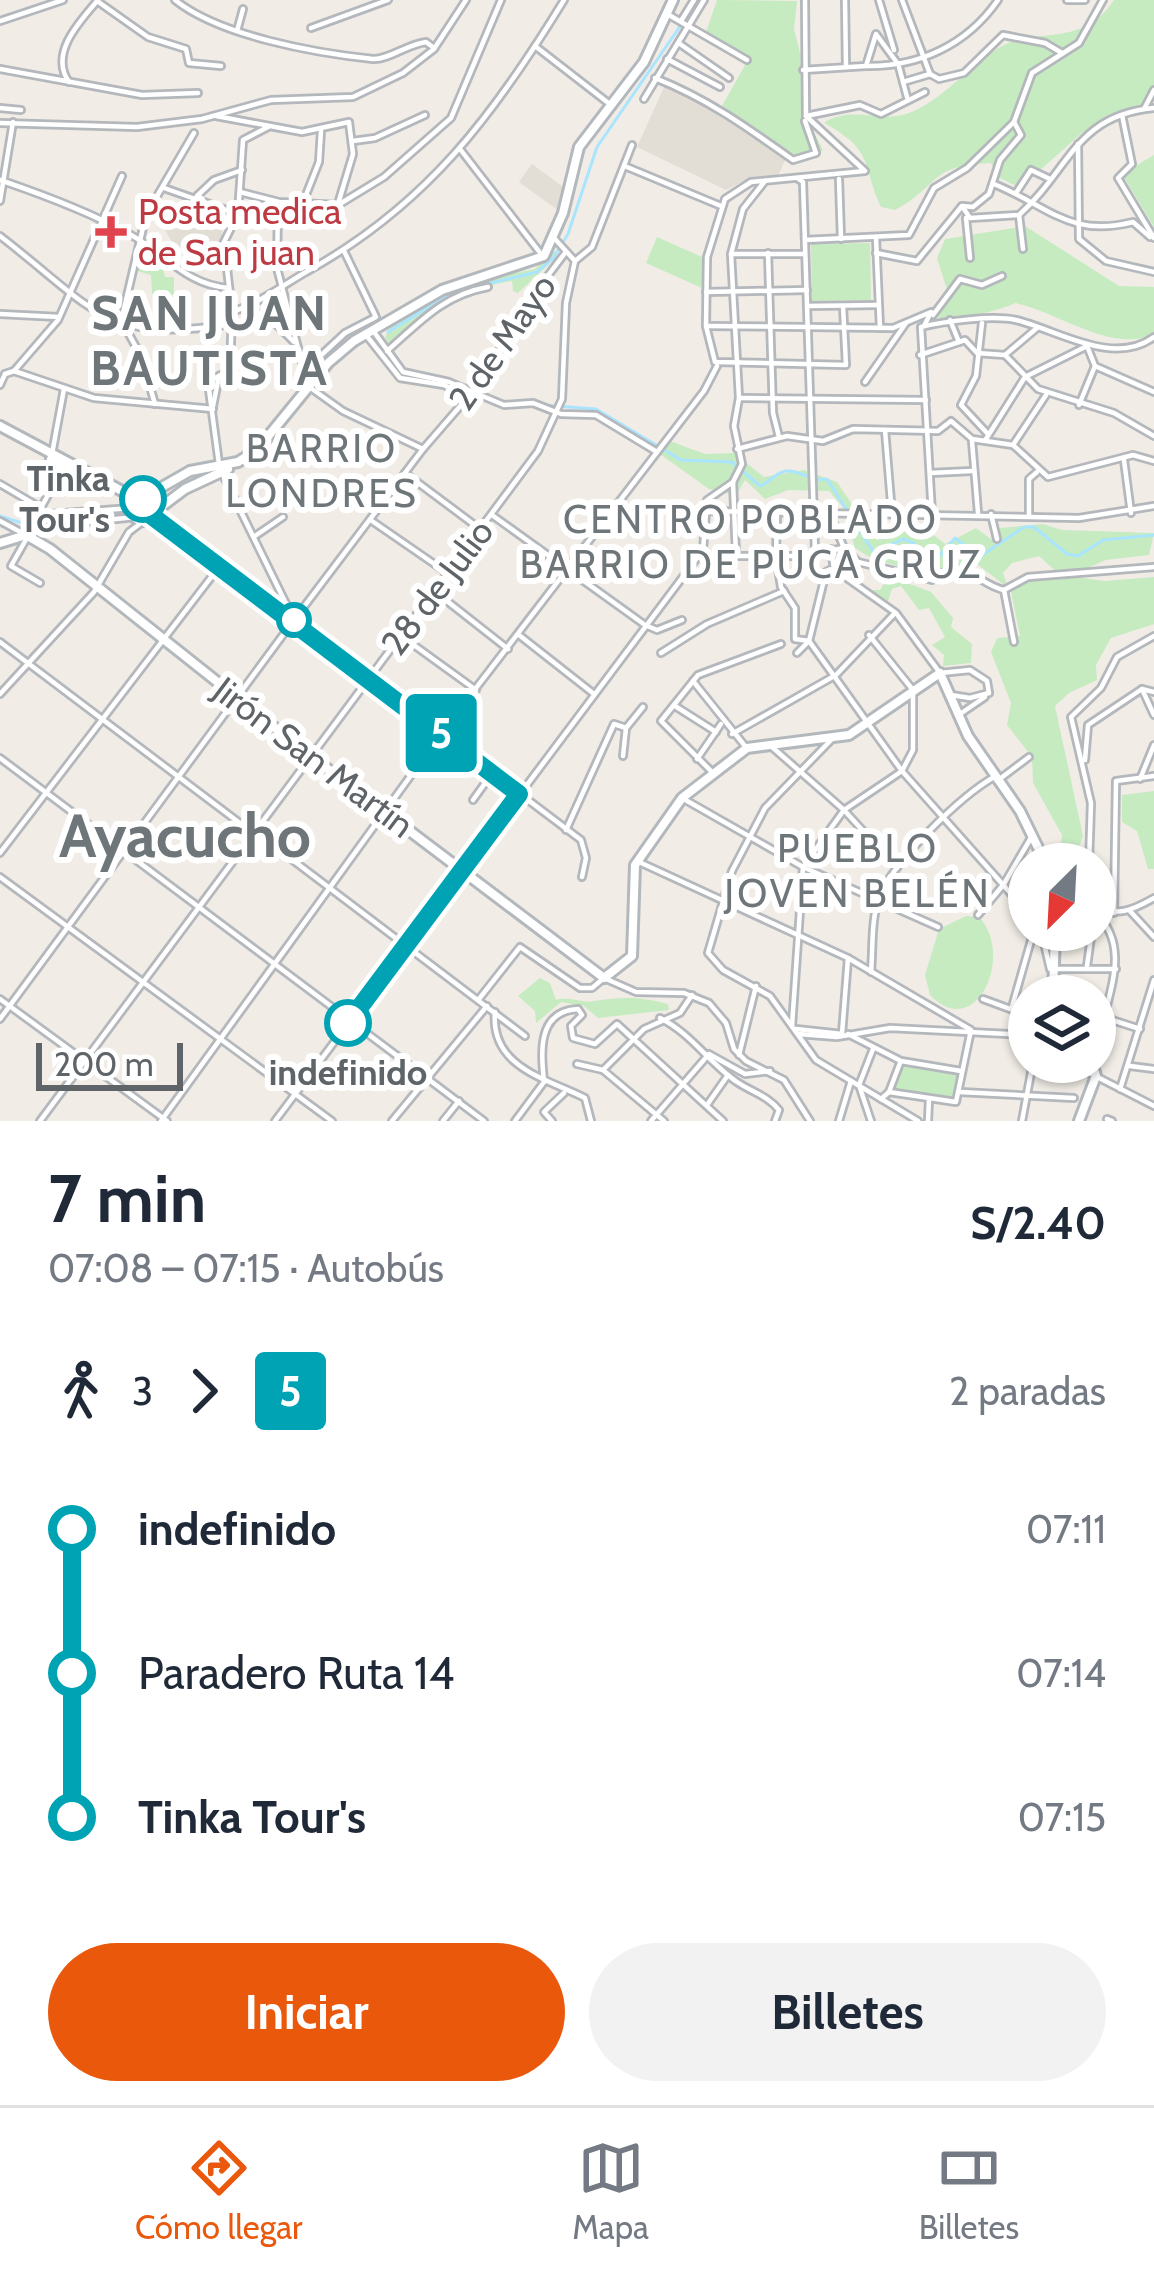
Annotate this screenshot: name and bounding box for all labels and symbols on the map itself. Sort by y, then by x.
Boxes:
place label: Posta medica de San juan [138,189,342,274]
marker: Posta medica de San juan [95,216,127,248]
street label: 2 de Mayo [439,265,565,419]
district label: SAN JUAN BAUTISTA [90,284,330,397]
district label: BARRIO LONDRES [225,424,419,517]
place label: Tinka Tour's [19,456,110,541]
marker: Tinka Tour's [121,477,165,521]
district label: CENTRO POBLADO BARRIO DE PUCA CRUZ [519,495,983,588]
street label: 28 de Julio [372,510,502,664]
unlabelled marker [278,604,310,636]
street label: Jirón San Martín [204,667,423,847]
line badge: 5 [402,694,480,772]
district label: Ayacucho [59,799,311,872]
district label: PUEBLO JOVEN BELÉN [723,824,992,917]
north arrow [1008,843,1116,951]
marker: indefinido [326,1001,370,1045]
scale bar [36,1037,183,1090]
place label: indefinido [269,1050,427,1094]

